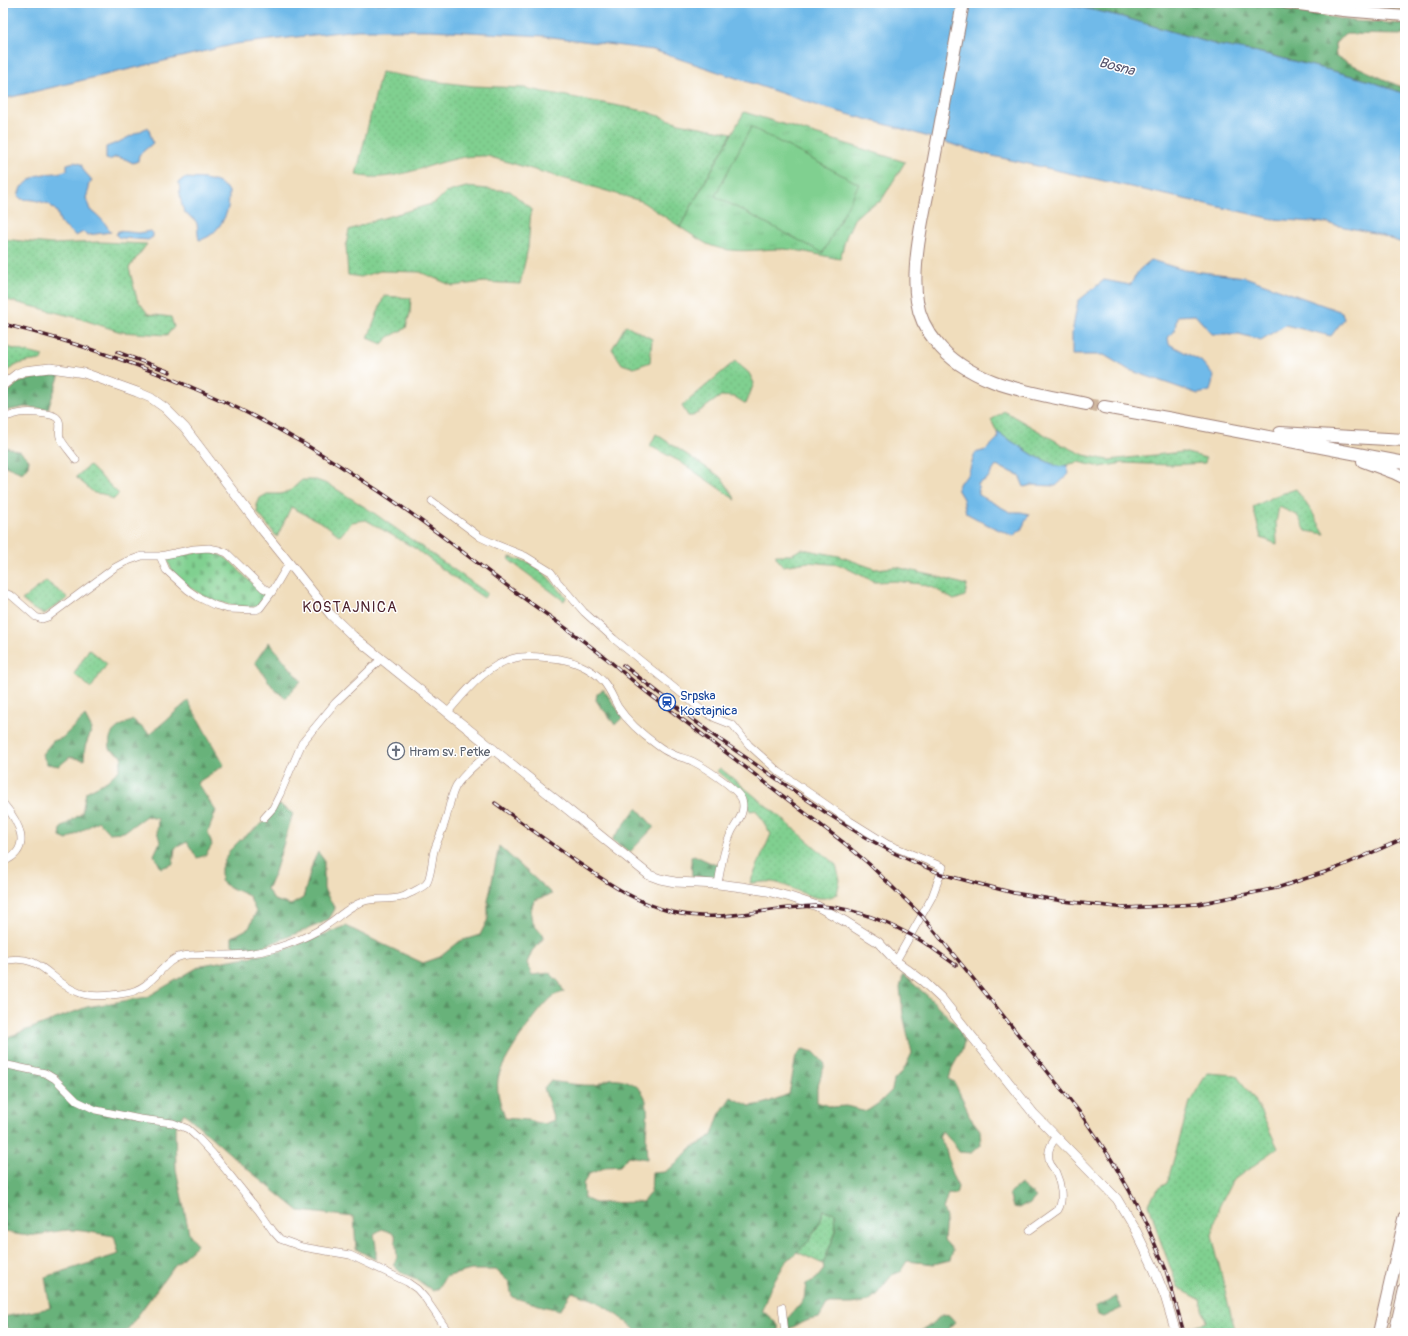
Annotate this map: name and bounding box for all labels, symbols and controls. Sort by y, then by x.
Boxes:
water label: Bosna [1097,54,1138,80]
district label: KOSTAJNICA [302,598,398,617]
place label: Srpska Kostajnica [680,688,737,719]
station icon: Srpska Kostajnica [657,692,677,712]
church icon: Hram sv. Petke [386,741,406,761]
place label: Hram sv. Petke [409,744,491,760]

